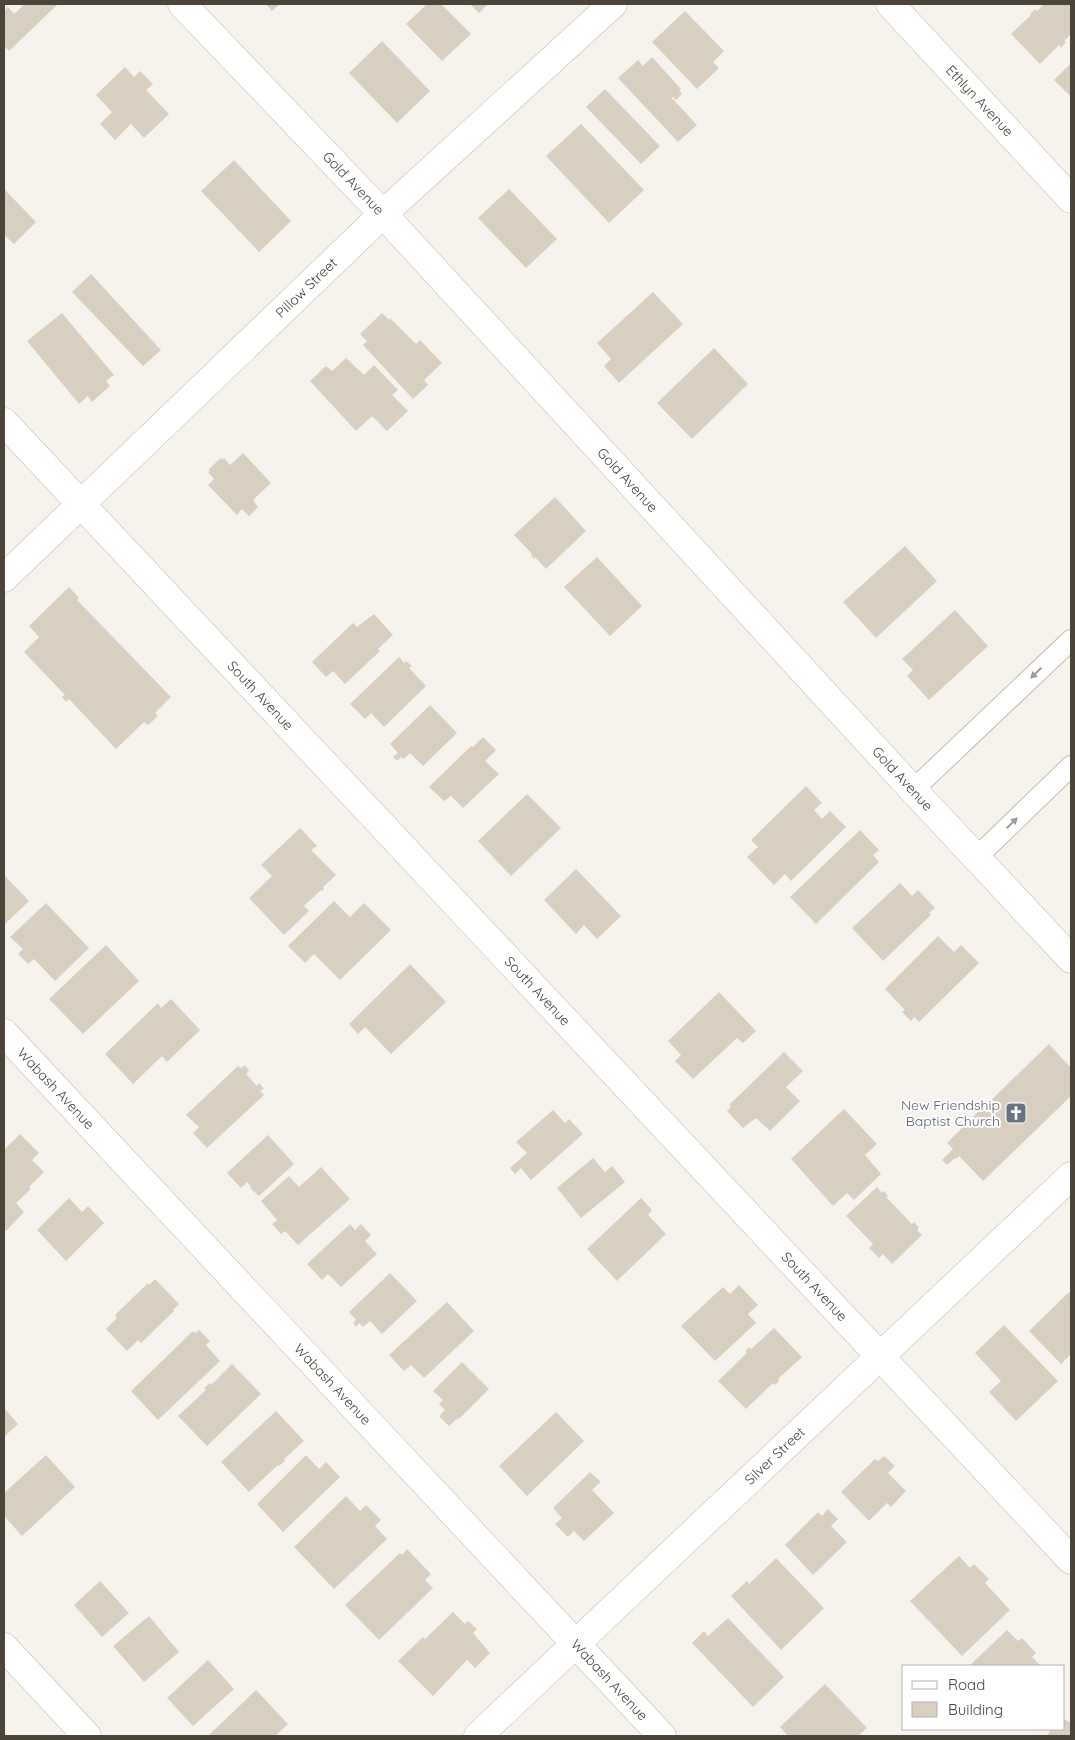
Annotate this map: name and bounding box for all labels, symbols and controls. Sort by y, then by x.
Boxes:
street label: Ethlyn Avenue [942,61,1018,140]
street label: Gold Avenue [319,147,388,219]
street label: Pillow Street [272,254,341,322]
street label: Gold Avenue [593,444,662,516]
street label: South Avenue [224,657,297,734]
one-way arrow [1030,667,1042,679]
street label: Gold Avenue [868,743,937,815]
one-way arrow [1005,817,1017,829]
street label: South Avenue [501,952,574,1030]
street label: Wabash Avenue [13,1044,98,1133]
place label: New Friendship Baptist Church [901,1096,1000,1130]
church icon: New Friendship Baptist Church [1004,1101,1028,1125]
street label: South Avenue [778,1248,851,1325]
street label: Wabash Avenue [290,1340,375,1429]
street label: Silver Street [741,1423,809,1489]
street label: Wabash Avenue [567,1635,652,1724]
legend [902,1665,1065,1730]
text: Road [948,1675,985,1694]
text: Building [948,1700,1003,1719]

